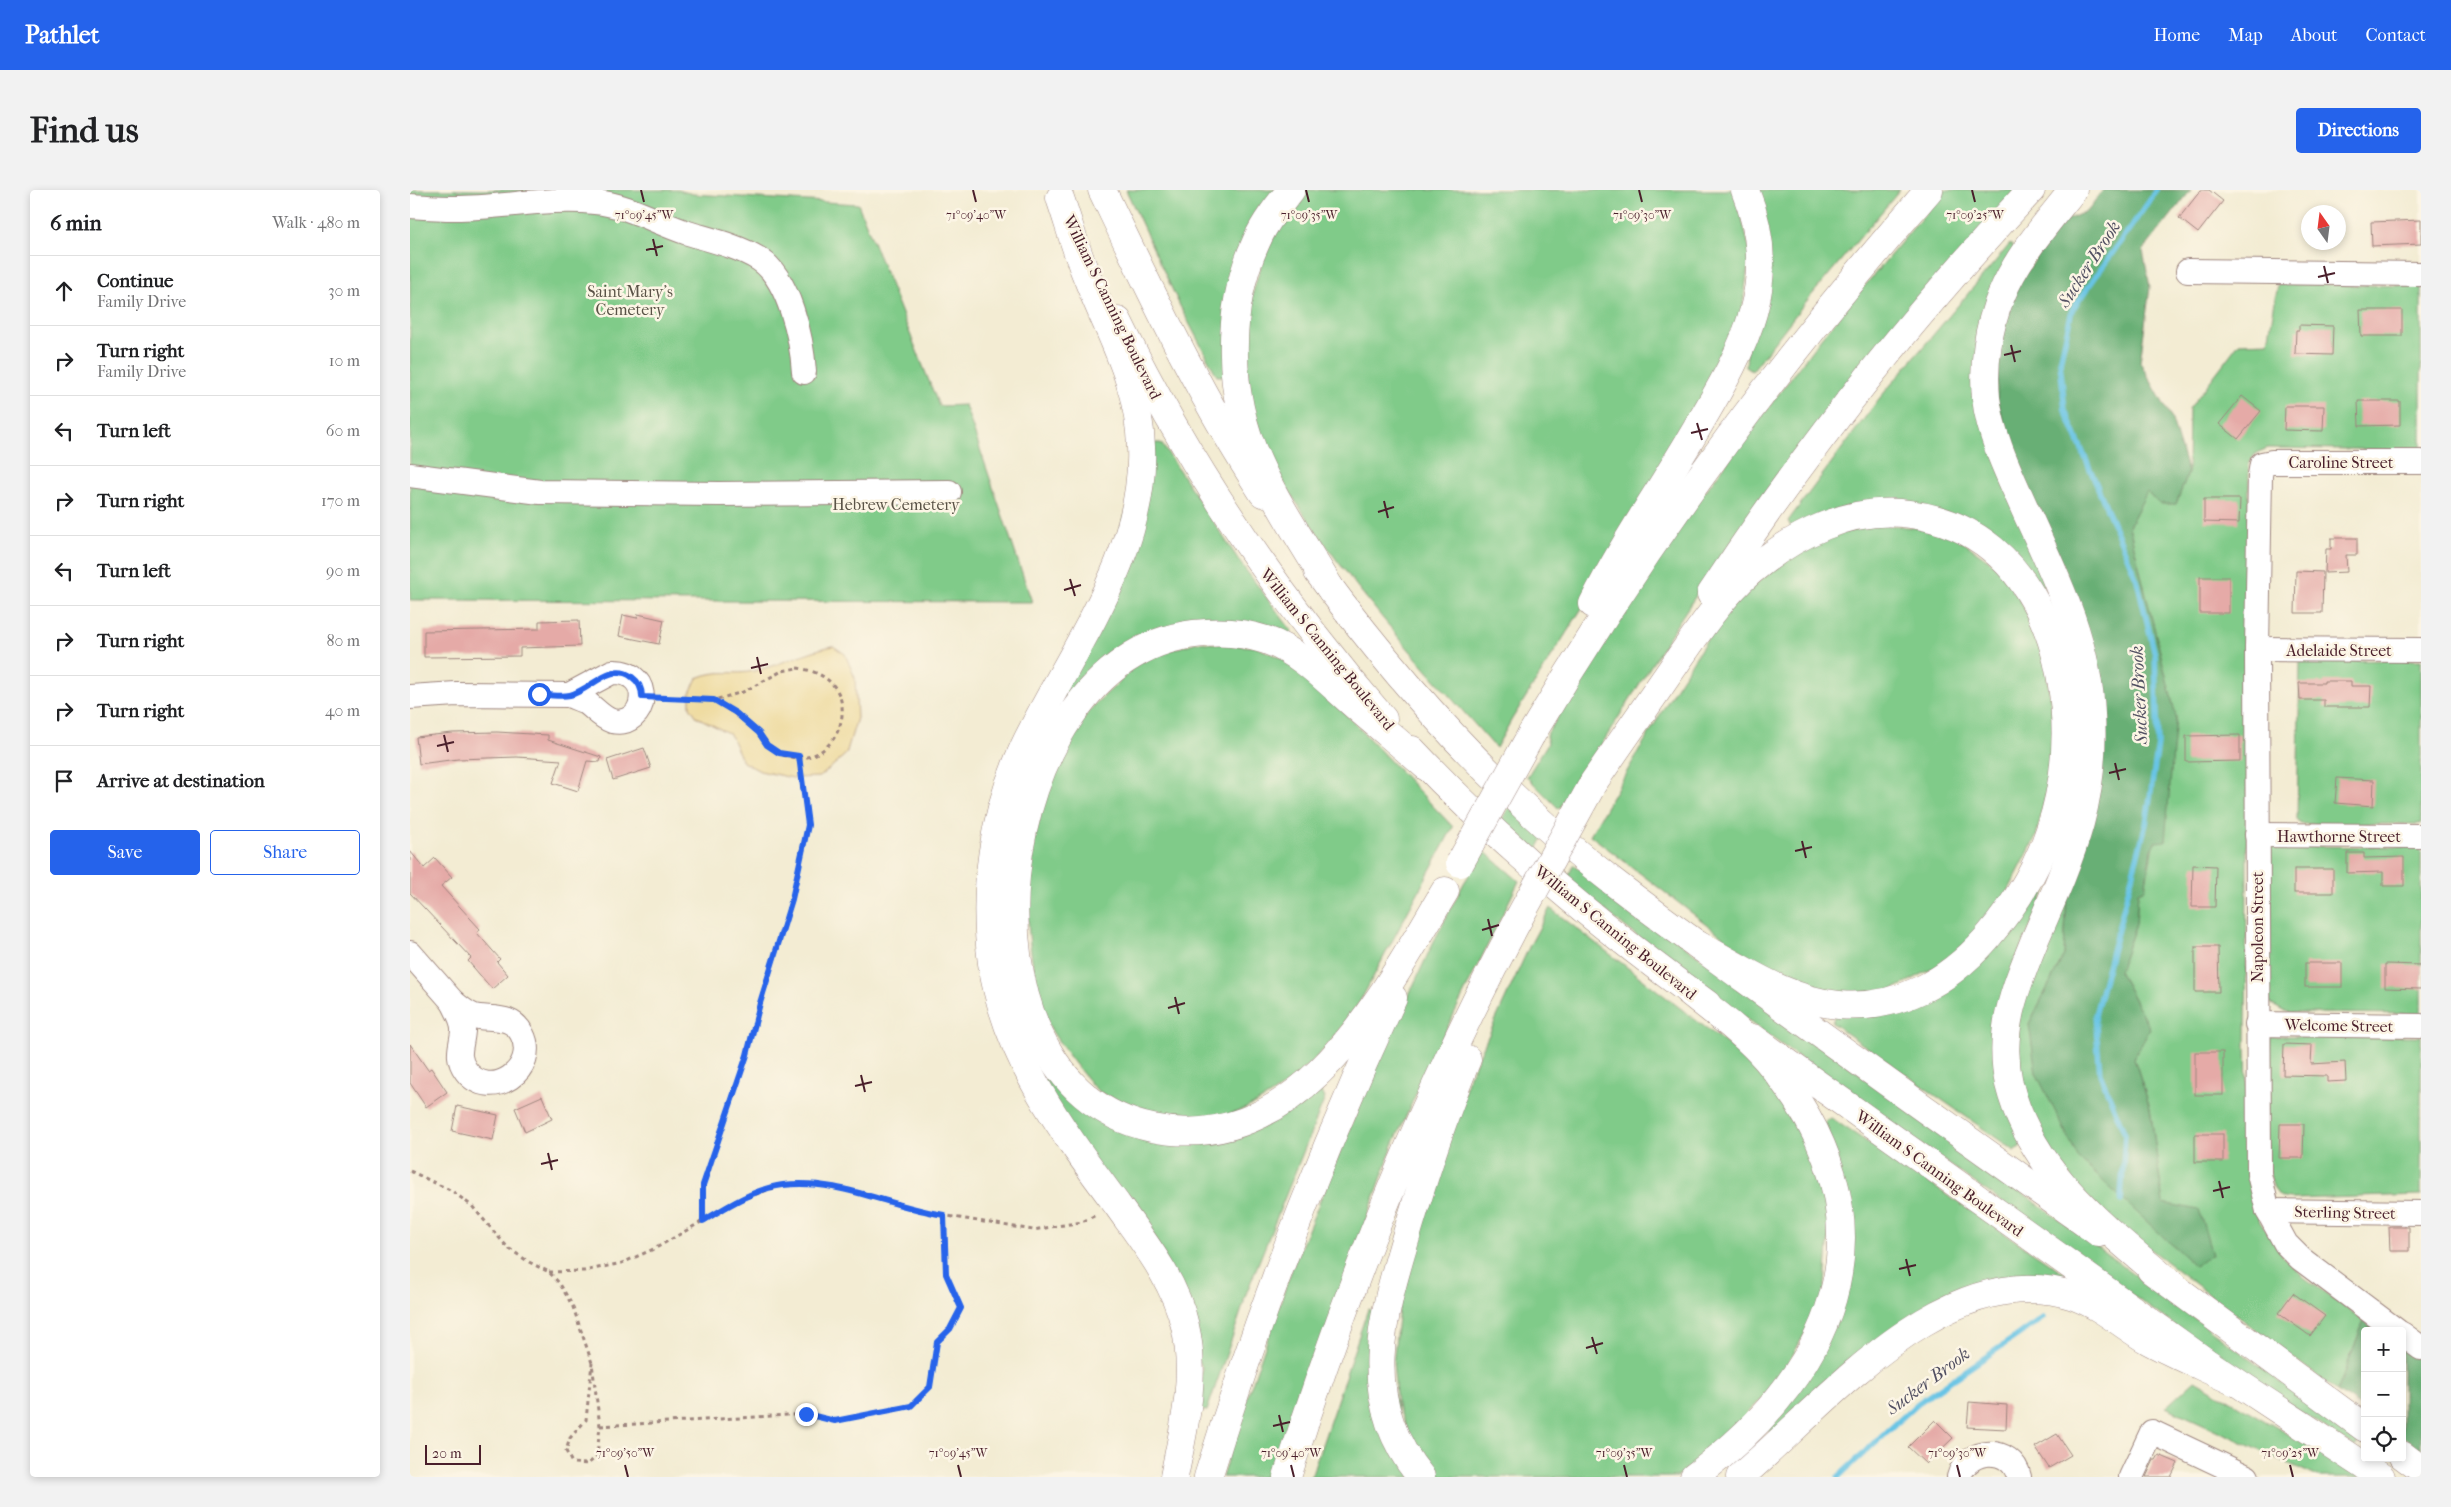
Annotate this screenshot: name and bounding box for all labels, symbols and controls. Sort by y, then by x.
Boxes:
text: Pathlet [25,21,99,49]
text: Home [2153,25,2200,46]
text: Map [2228,25,2263,46]
text: About [2291,25,2337,46]
text: Contact [2365,25,2426,46]
button: Directions [2296,108,2421,153]
text: Find us [30,110,139,151]
north arrow [2301,205,2346,250]
text: 71°09'45"W [615,208,674,222]
text: 71°09'40"W [946,208,1007,222]
text: 71°09'35"W [1281,208,1338,222]
text: 71°09'30"W [1613,208,1672,222]
text: 71°09'25"W [1946,208,2005,222]
text: 6 min [50,211,102,235]
street label: William S Canning Boulevard [1059,211,1166,403]
text: Walk · 480 m [272,213,360,232]
water label: Sucker Brook [2053,217,2125,312]
text: Continue [97,270,173,292]
icon: ahead [50,277,78,305]
text: 30 m [328,281,360,300]
park label: Saint Mary's Cemetery [587,282,673,319]
text: Family Drive [97,292,186,311]
text: Turn right [97,340,184,362]
icon: right [50,347,78,375]
text: 10 m [329,351,360,370]
text: Family Drive [97,362,186,381]
icon: left [50,417,78,445]
text: Turn left [97,420,171,442]
text: 60 m [326,421,360,440]
street label: Caroline Street [2289,453,2394,472]
icon: right [50,487,78,515]
text: Turn right [97,490,184,512]
text: 170 m [321,491,360,510]
park label: Hebrew Cemetery [832,495,960,514]
icon: left [50,557,78,585]
text: Turn left [97,560,171,582]
text: 90 m [326,561,360,580]
street label: William S Canning Boulevard [1256,564,1399,734]
icon: right [50,627,78,655]
text: Turn right [97,630,184,652]
text: 80 m [326,631,360,650]
street label: Adelaide Street [2285,641,2392,660]
water label: Sucker Brook [2126,645,2153,746]
route start [528,683,551,706]
icon: right [50,697,78,725]
text: Turn right [97,700,184,722]
text: 40 m [325,701,360,720]
icon: arrive [50,767,78,795]
text: Arrive at destination [97,770,265,792]
street label: Hawthorne Street [2277,827,2401,846]
button: Save [50,830,200,875]
button: Share [210,830,360,875]
street label: William S Canning Boulevard [1530,861,1701,1004]
street label: Napoleon Street [2248,871,2267,983]
street label: Welcome Street [2283,1015,2394,1036]
street label: William S Canning Boulevard [1851,1106,2027,1241]
street label: Sterling Street [2294,1202,2396,1223]
map controls [2361,1327,2406,1462]
button: + [2361,1327,2406,1372]
water label: Sucker Brook [1882,1343,1974,1420]
button: − [2361,1372,2406,1417]
route end [795,1403,818,1426]
button: locate [2361,1417,2406,1462]
scale bar [425,1442,481,1465]
text: 20 m [432,1445,462,1462]
text: 71°09'50"W [596,1446,655,1460]
text: 71°09'45"W [929,1446,988,1460]
text: 71°09'40"W [1261,1446,1322,1460]
text: 71°09'35"W [1596,1446,1653,1460]
text: 71°09'30"W [1928,1446,1987,1460]
text: 71°09'25"W [2261,1446,2320,1460]

